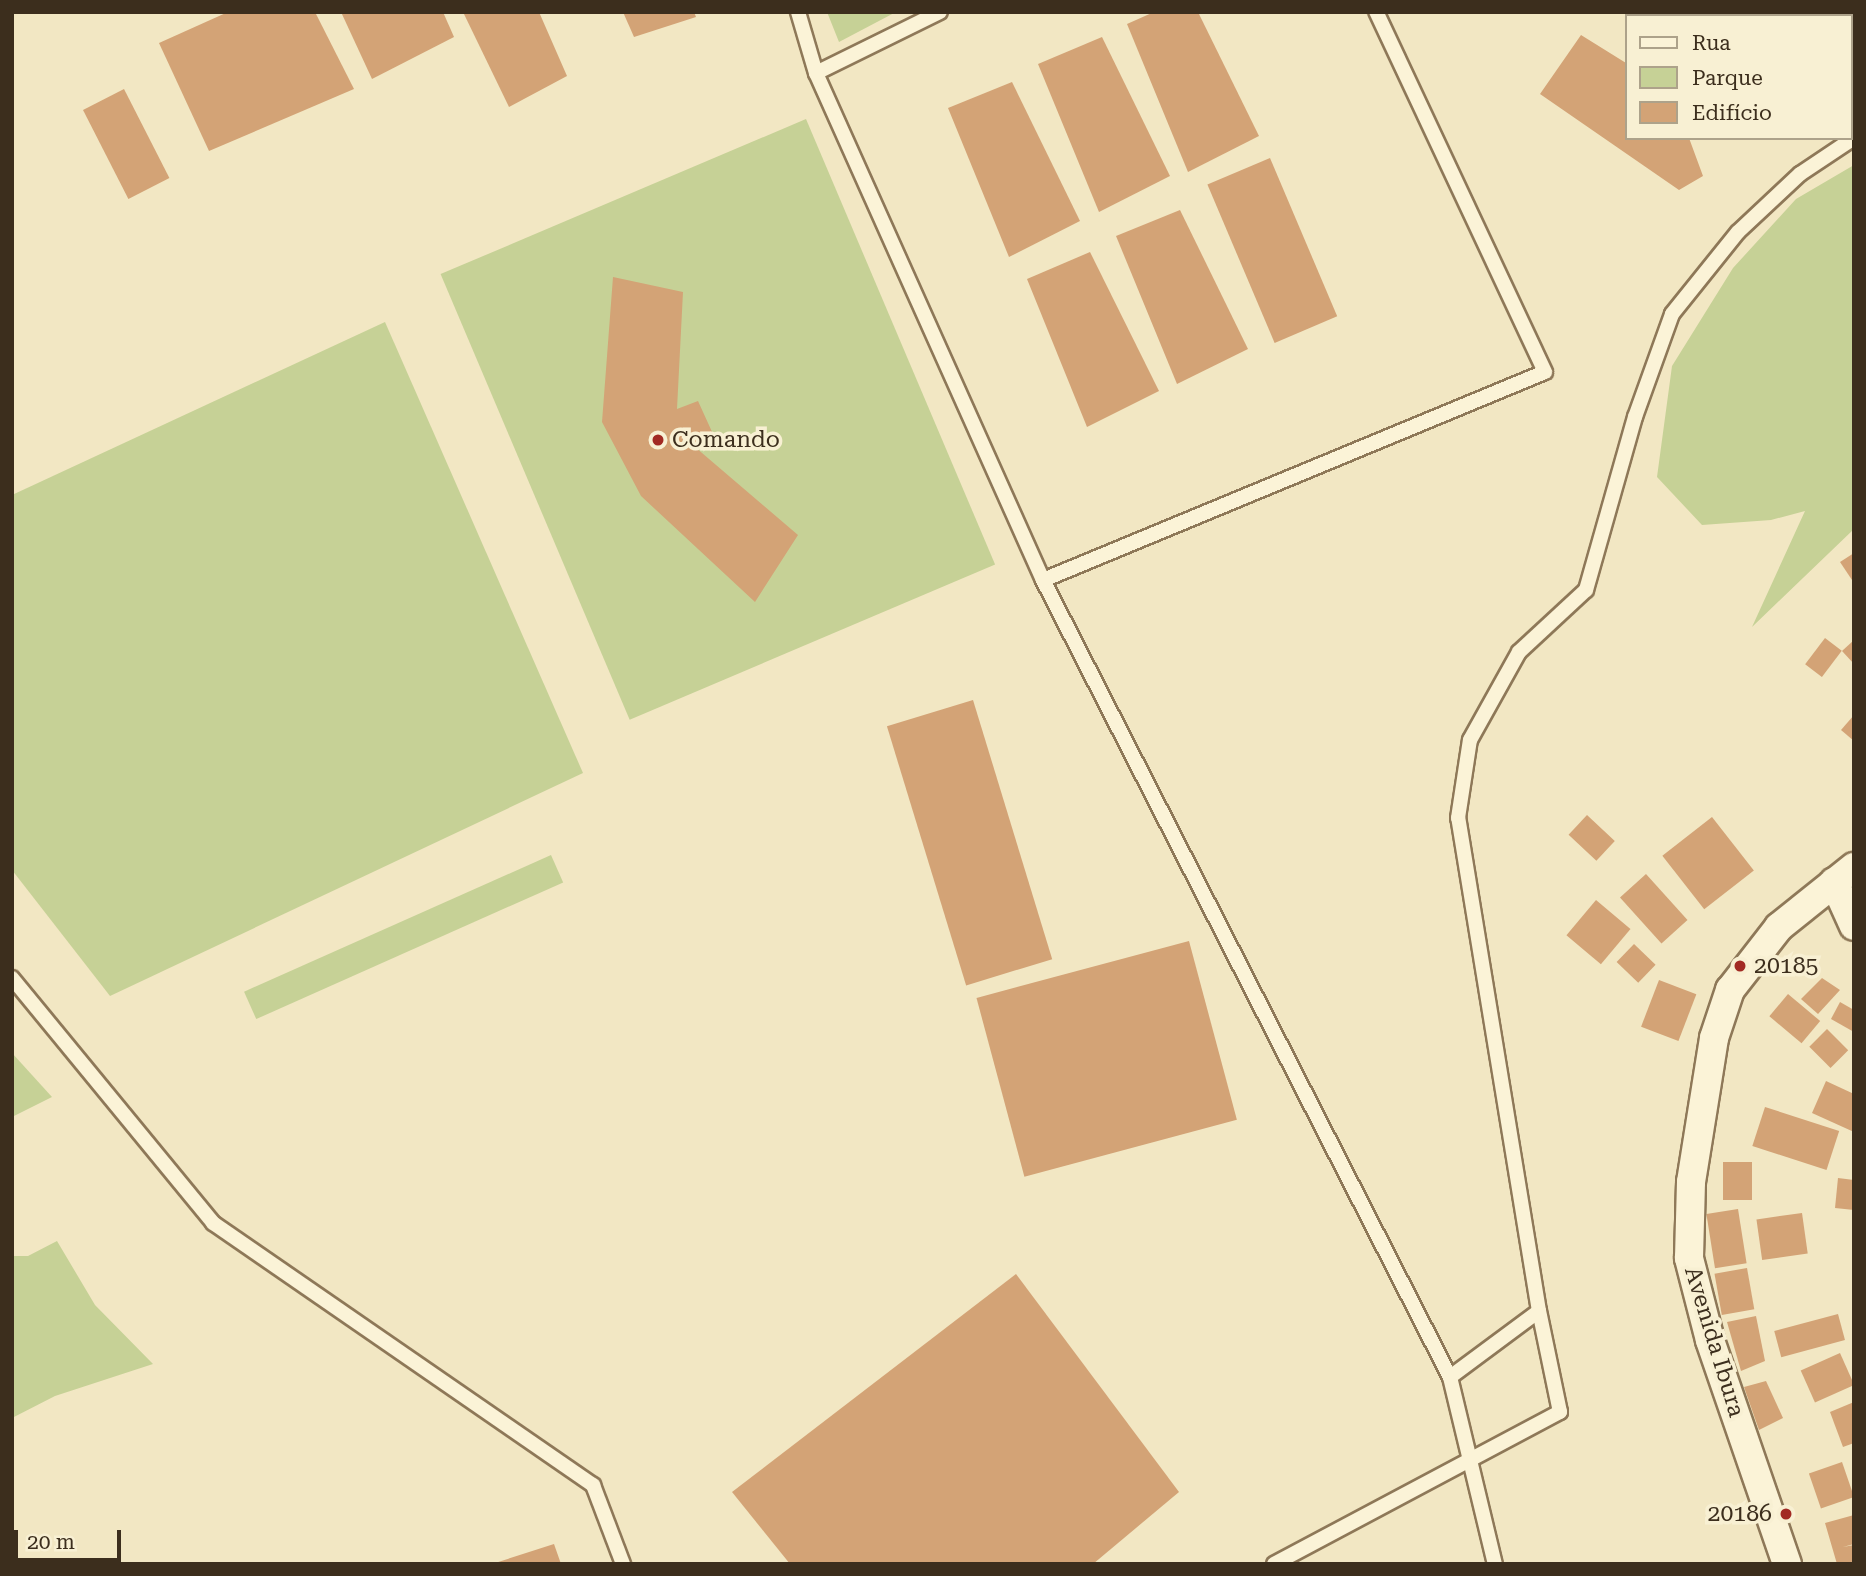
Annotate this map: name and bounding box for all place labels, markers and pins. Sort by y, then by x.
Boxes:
place label: Comando [672,426,780,454]
marker: Comando [650,432,666,448]
place label: 20185 [1754,952,1818,980]
marker: 20185 [1732,958,1748,974]
place label: 20186 [1708,1500,1772,1528]
marker: 20186 [1778,1506,1794,1522]

